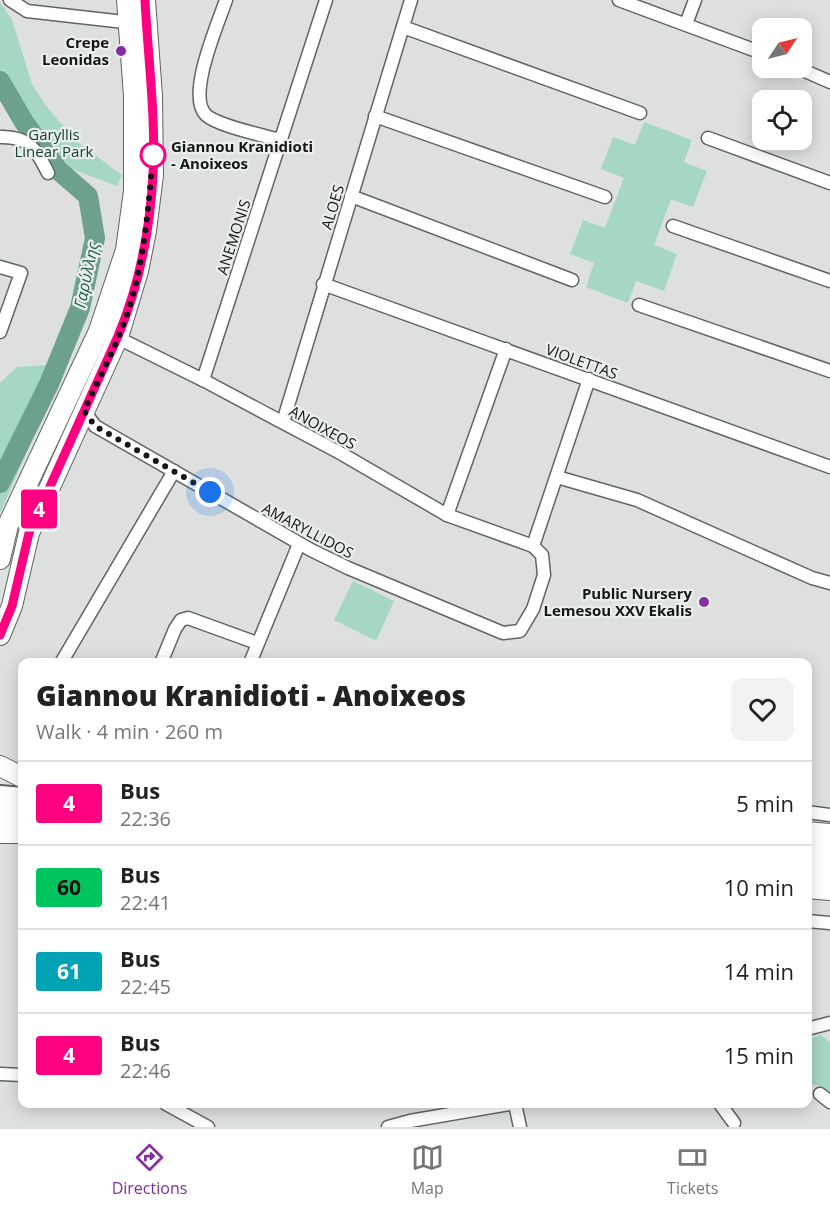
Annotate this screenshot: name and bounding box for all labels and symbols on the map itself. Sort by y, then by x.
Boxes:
north arrow [752,18,812,78]
place label: Crepe Leonidas [42,32,109,69]
marker: Crepe Leonidas [114,44,128,58]
park label: Garyllis Linear Park [15,124,94,161]
place label: Giannou Kranidioti - Anoixeos [171,136,313,173]
marker: Giannou Kranidioti - Anoixeos [140,142,166,168]
street label: ALOES [316,182,348,232]
street label: ANEMONIS [211,197,255,277]
water label: Γαρύλλης [68,239,104,310]
street label: VIOLETTAS [543,339,621,383]
street label: ANOIXEOS [286,400,360,454]
your location [195,477,225,507]
line badge: 4 [20,490,58,528]
street label: AMARYLLIDOS [259,498,357,562]
place label: Public Nursery Lemesou XXV Ekalis [544,583,692,620]
marker: Public Nursery Lemesou XXV Ekalis [697,595,711,609]

